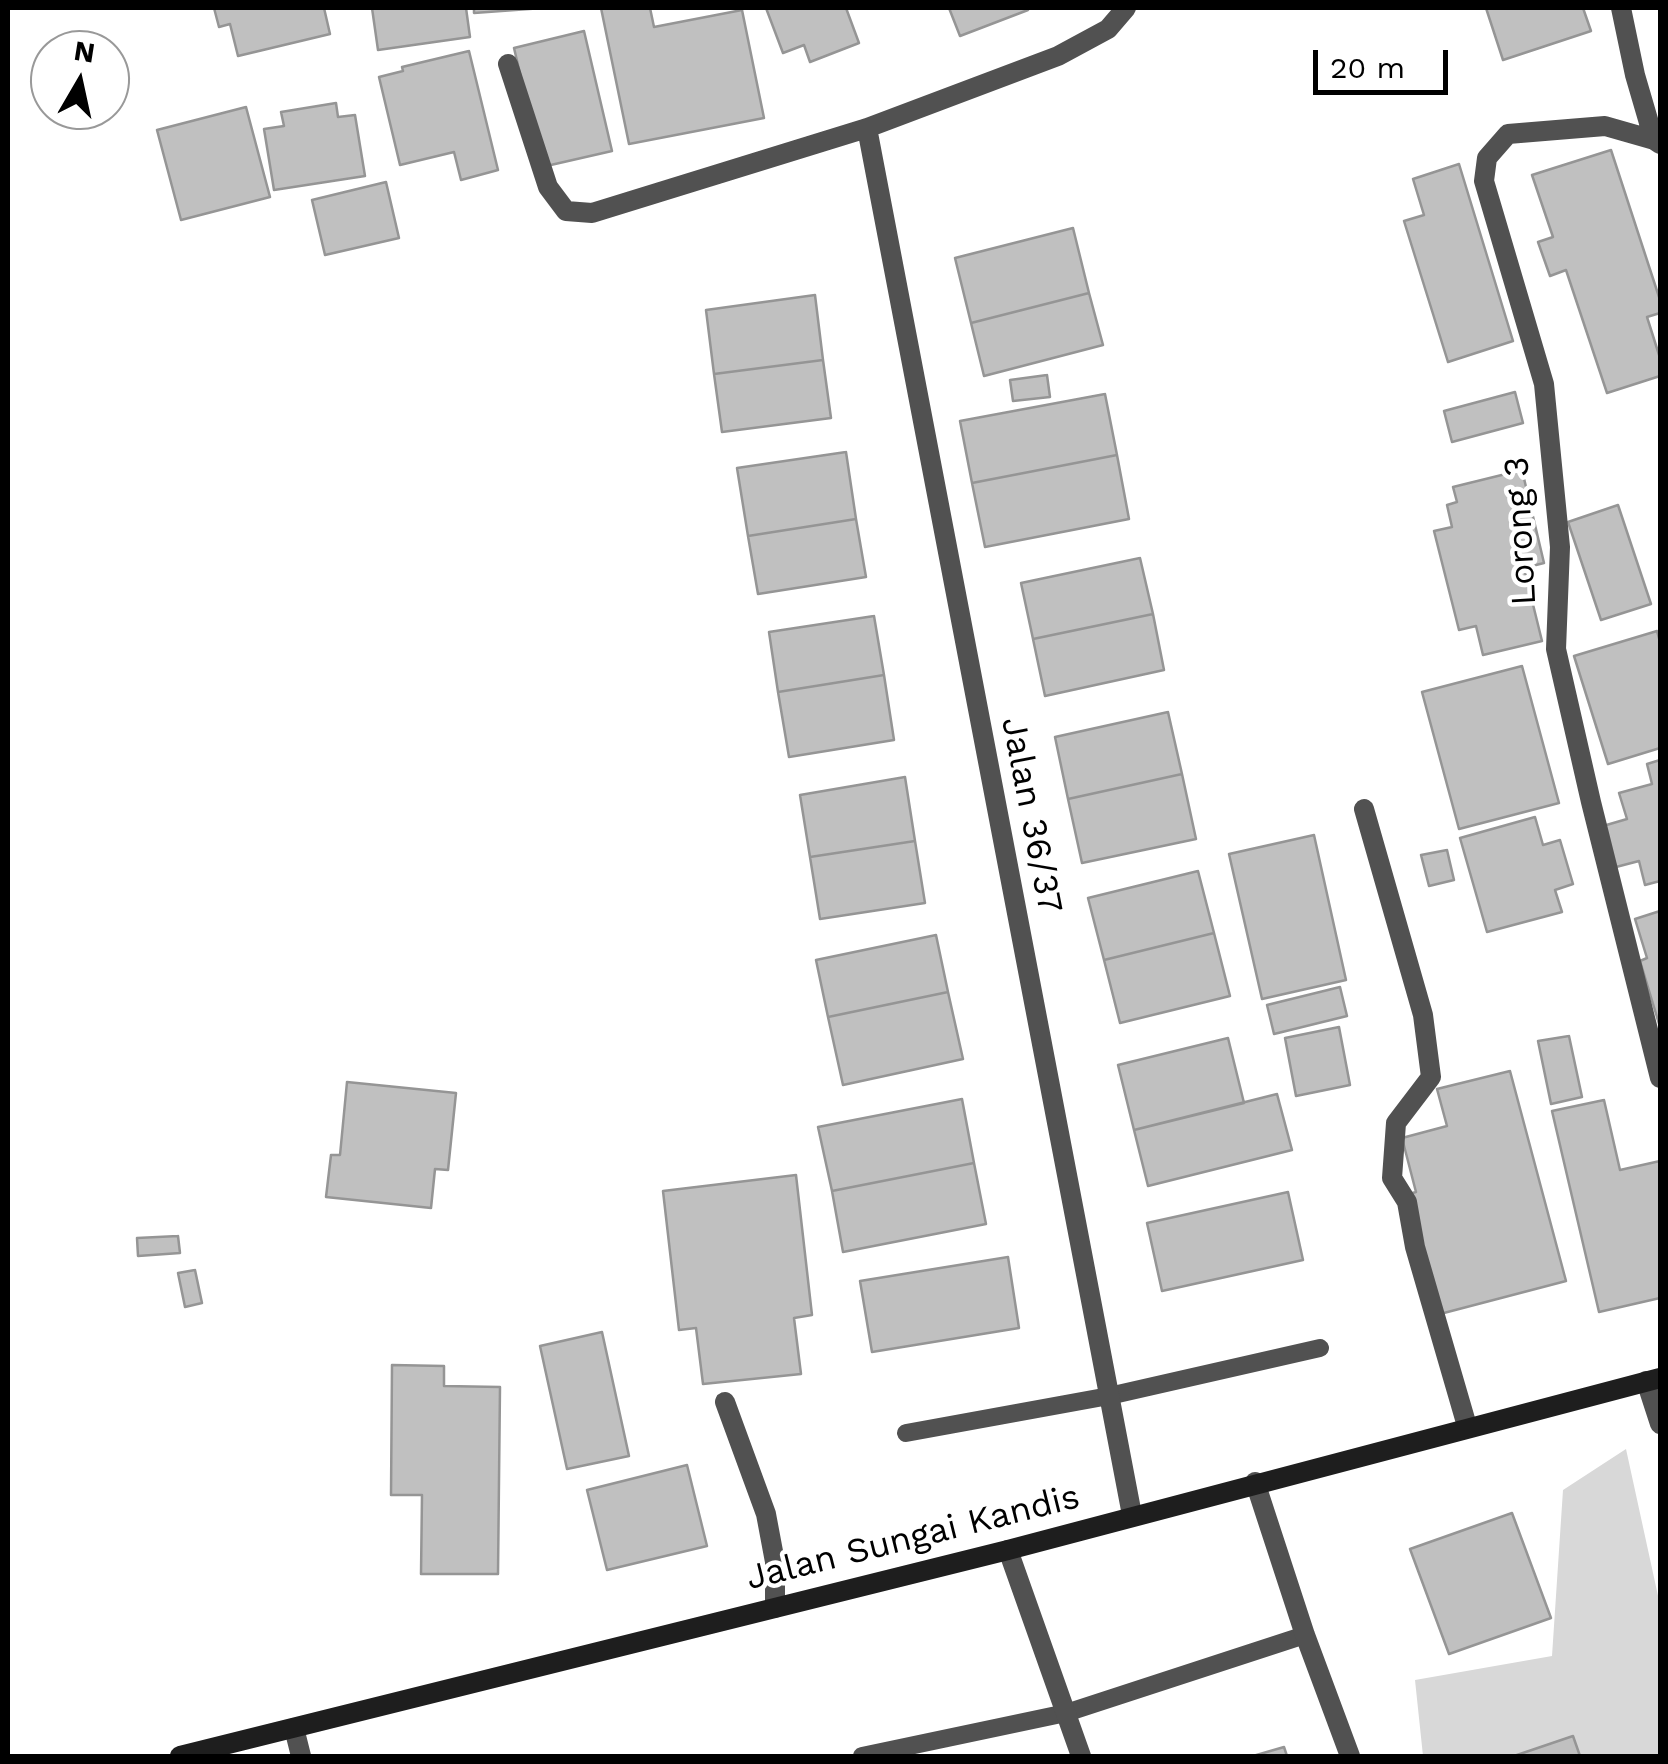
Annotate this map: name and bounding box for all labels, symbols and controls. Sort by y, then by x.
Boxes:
north arrow [30,30,130,130]
scale bar [1318,30,1453,92]
text: N [72,34,97,70]
text: 20 m [1330,50,1405,85]
street label: Lorong 3 [1496,456,1546,606]
street label: Jalan 36/37 [991,713,1071,917]
street label: Jalan Sungai Kandis [742,1476,1084,1600]

